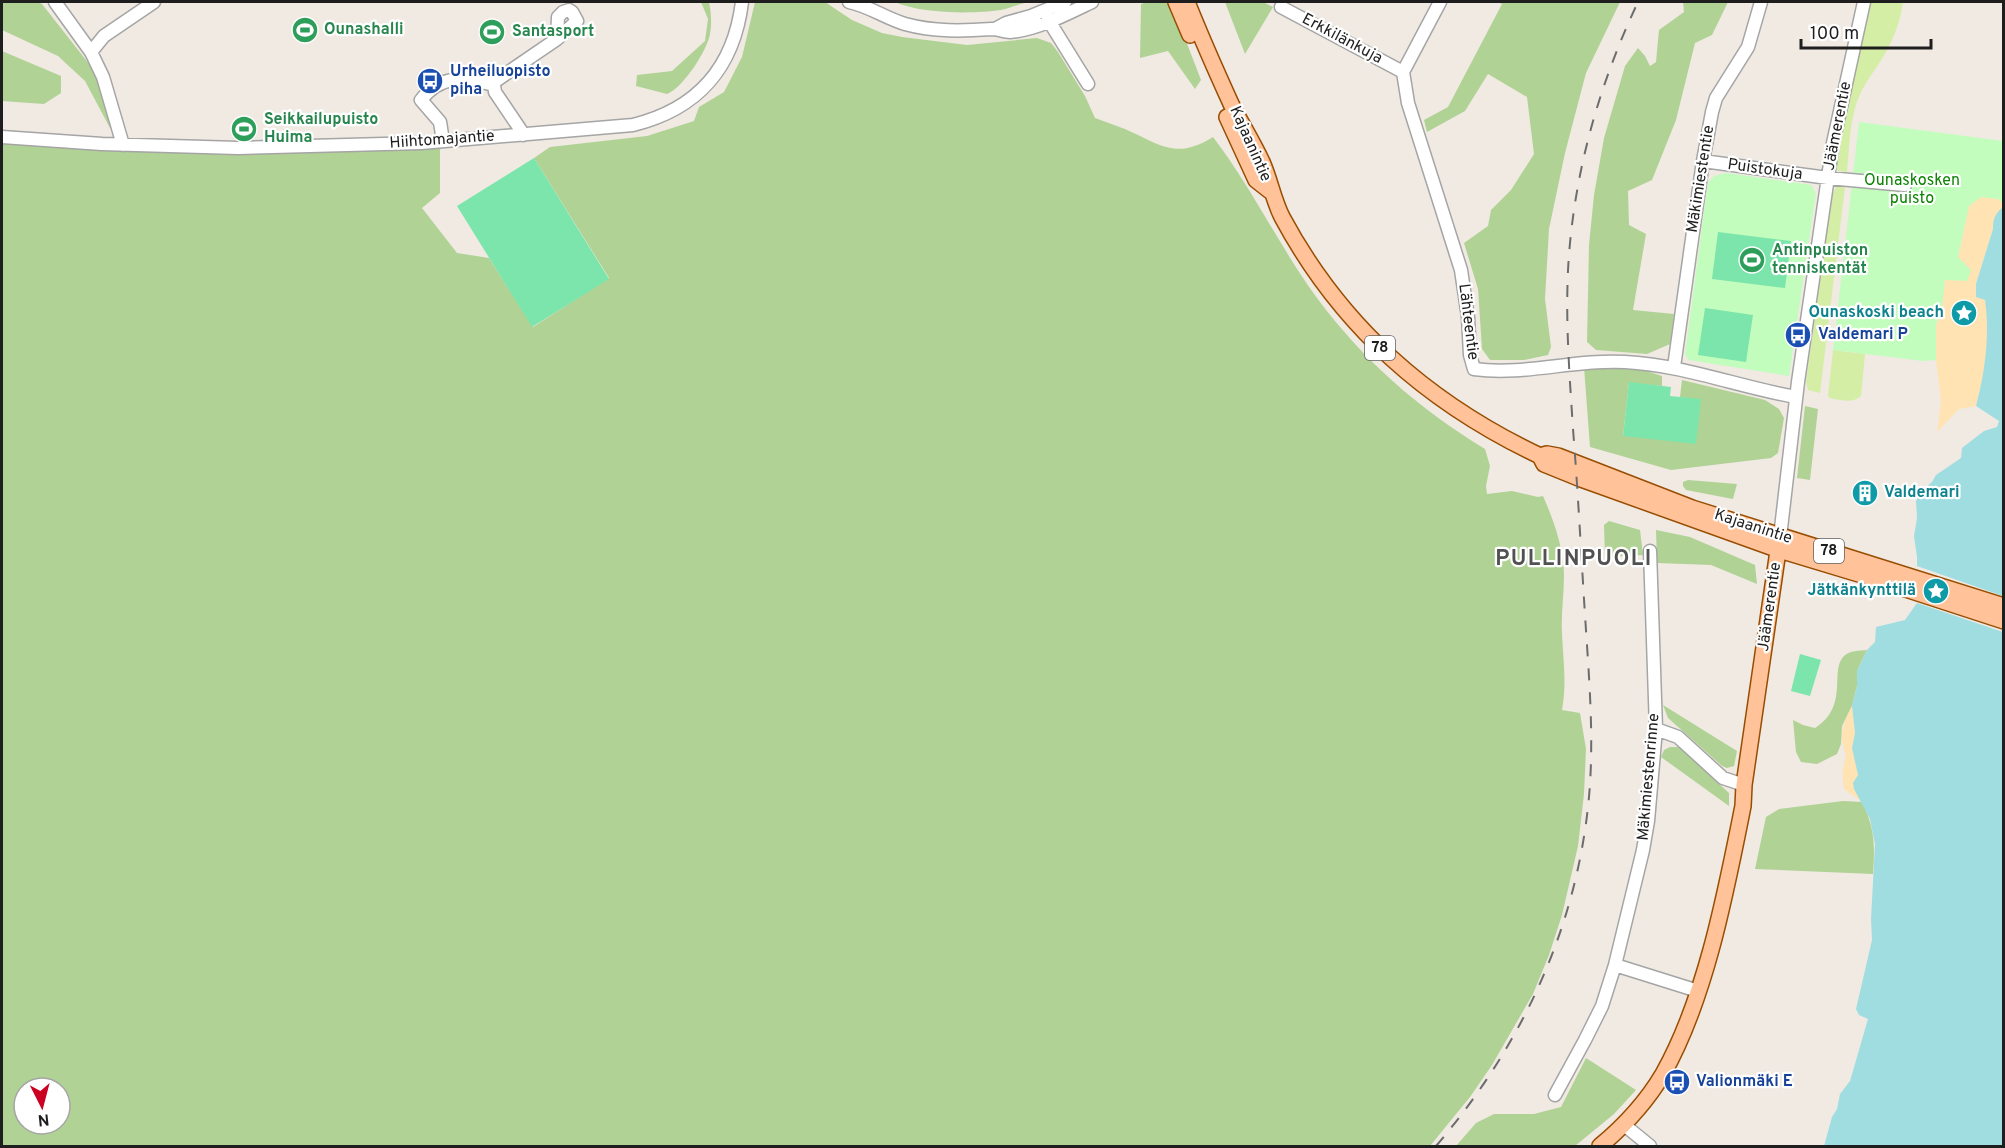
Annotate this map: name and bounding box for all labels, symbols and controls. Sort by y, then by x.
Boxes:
street label: Erkkilänkuja [1298,9,1386,69]
scale bar [1801,12,1932,50]
sports icon: Ounashalli [290,15,320,45]
sports icon: Santasport [477,17,507,47]
place label: Ounashalli [324,20,404,40]
place label: Santasport [512,22,594,42]
text: 100 m [1810,23,1859,46]
place label: Urheiluopisto piha [450,62,551,100]
bus stop icon: Urheiluopisto piha [415,66,445,96]
street label: Jäämerentie [1820,80,1856,172]
street label: Kajaanintie [1224,103,1276,185]
place label: Seikkailupuisto Huima [264,110,378,148]
sports icon: Seikkailupuisto Huima [229,114,259,144]
street label: Mäkimiestentie [1683,124,1719,234]
street label: Hiihtomajantie [389,126,495,154]
street label: Puistokuja [1726,155,1804,185]
park label: Ounaskosken puisto [1864,171,1960,209]
place label: Antinpuiston tenniskentät [1772,241,1868,279]
sports icon: Antinpuiston tenniskentät [1737,245,1767,275]
street label: Lähteentie [1453,283,1483,361]
place icon: Ounaskoski beach [1949,298,1979,328]
place label: Ounaskoski beach [1809,303,1944,323]
bus stop icon: Valdemari P [1783,320,1813,350]
place label: Valdemari P [1818,325,1908,345]
road number: 78 [1365,336,1395,360]
building icon: Valdemari [1850,478,1880,508]
place label: Valdemari [1884,483,1960,503]
street label: Kajaanintie [1712,505,1794,549]
road number: 78 [1814,539,1844,563]
district label: PULLINPUOLI [1495,546,1653,573]
street label: Jäämerentie [1754,561,1786,653]
place icon: Jätkänkynttilä [1921,576,1951,606]
place label: Jätkänkynttilä [1808,581,1916,601]
street label: Mäkimiestenrinne [1633,712,1665,842]
bus stop icon: Valionmäki E [1662,1067,1692,1097]
place label: Valionmäki E [1696,1072,1793,1092]
north arrow [12,1076,72,1136]
text: N [37,1108,50,1129]

